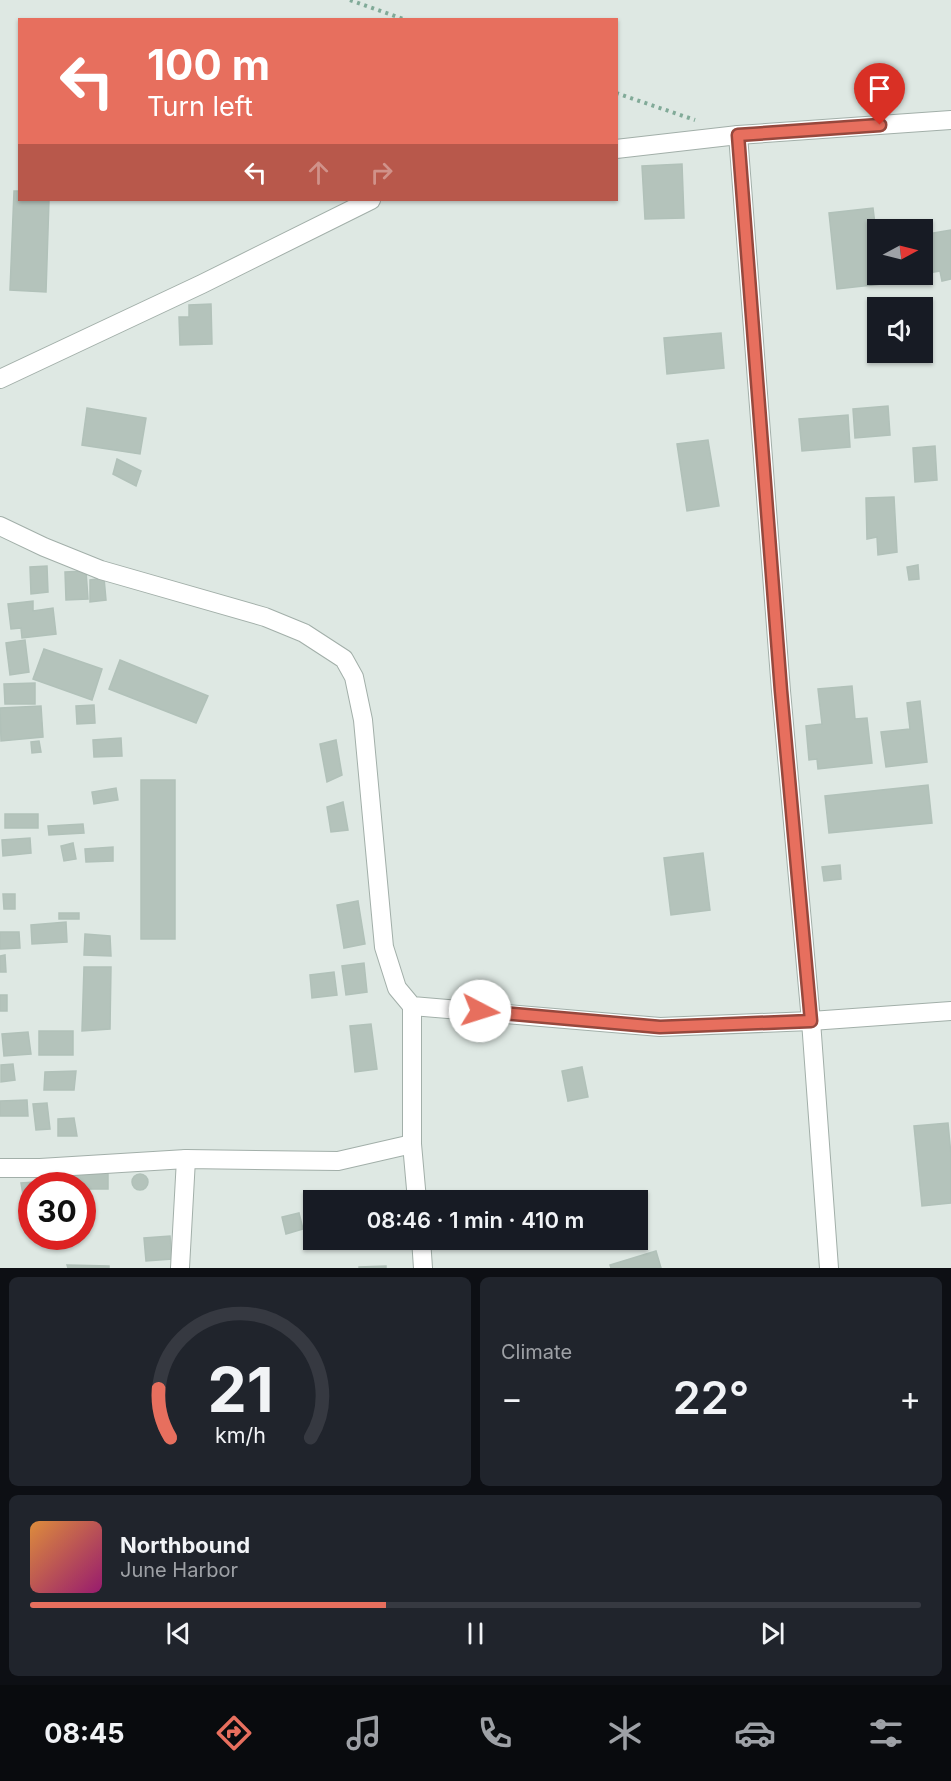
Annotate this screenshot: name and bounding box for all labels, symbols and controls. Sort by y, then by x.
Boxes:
text: 100 m [147,39,270,90]
icon: left [48,42,126,120]
pin [854,63,905,125]
icon: arrive [863,72,896,105]
text: Turn left [147,90,253,123]
icon: left [239,156,272,189]
icon: ahead [302,156,335,189]
icon: right [365,156,398,189]
north arrow [867,219,933,285]
map controls [867,219,933,363]
button: sound [867,297,933,363]
position arrow [448,979,512,1043]
speed limit sign: 30 [18,1172,96,1250]
text: 08:46 · 1 min · 410 m [367,1207,584,1233]
text: Climate [501,1340,572,1364]
text: 21 [207,1352,273,1427]
text: 22° [673,1370,749,1425]
text: − [501,1378,523,1418]
text: + [899,1378,921,1418]
text: km/h [215,1423,265,1449]
text: Northbound [120,1532,250,1558]
text: June Harbor [120,1558,238,1582]
icon: previous [162,1617,195,1650]
icon: pause [459,1617,492,1650]
icon: next [756,1617,789,1650]
icon: directions [213,1712,255,1754]
icon: music [343,1712,385,1754]
icon: phone [474,1712,516,1754]
icon: climate [604,1712,646,1754]
icon: car [734,1712,776,1754]
icon: filters [865,1712,907,1754]
text: 08:45 [44,1717,125,1750]

